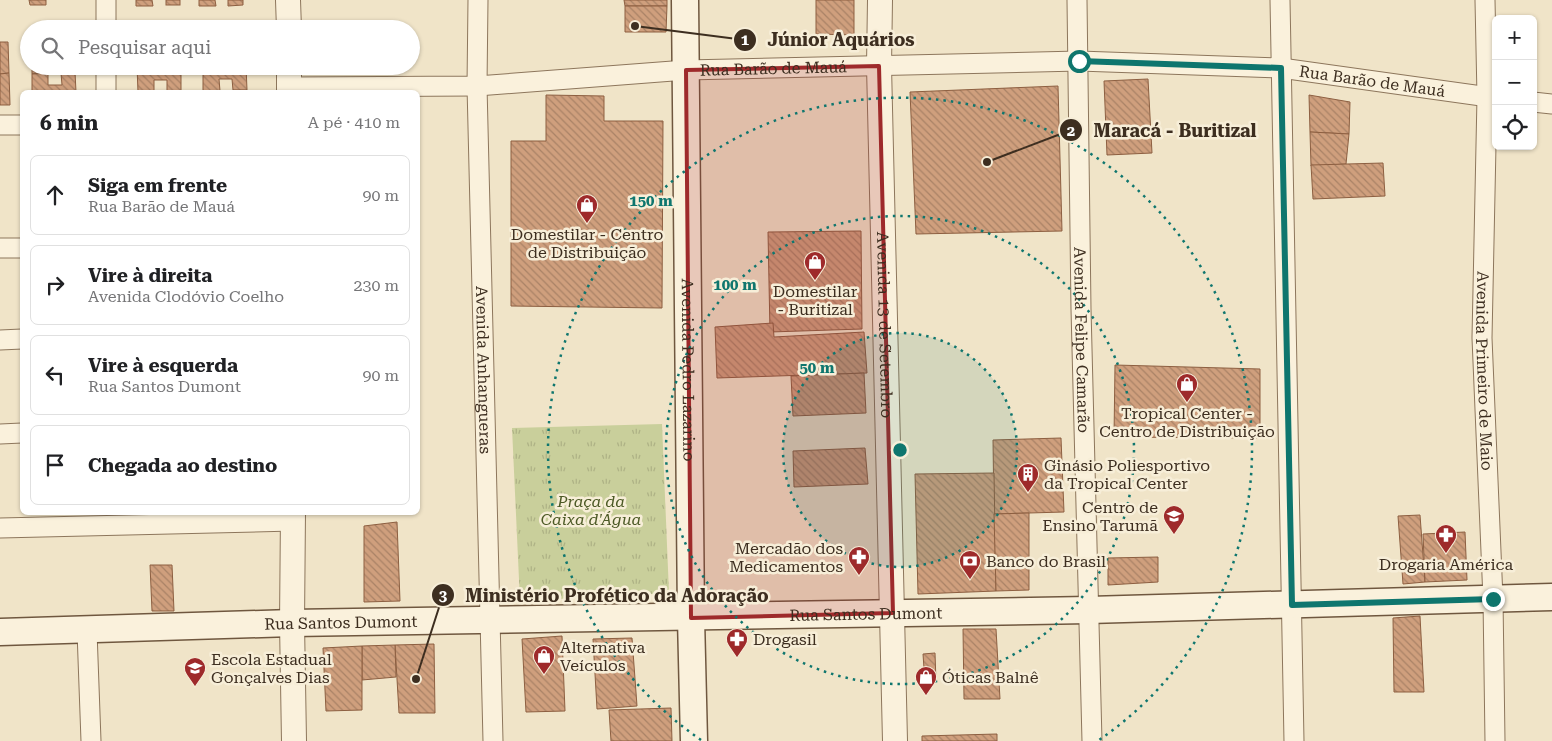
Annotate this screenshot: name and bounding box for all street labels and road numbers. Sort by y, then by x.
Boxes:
street label: Rua Barão de Mauá [700,57,847,80]
street label: Rua Barão de Mauá [1298,62,1447,101]
street label: Avenida 13 de Setembro [873,231,896,419]
street label: Avenida Felipe Camarão [1070,247,1093,433]
street label: Avenida Primeiro de Maio [1472,271,1497,471]
street label: Avenida Pedro Lazarino [678,278,698,462]
street label: Avenida Anhangueras [472,286,495,455]
street label: Rua Santos Dumont [789,603,942,625]
street label: Rua Santos Dumont [264,612,418,634]

